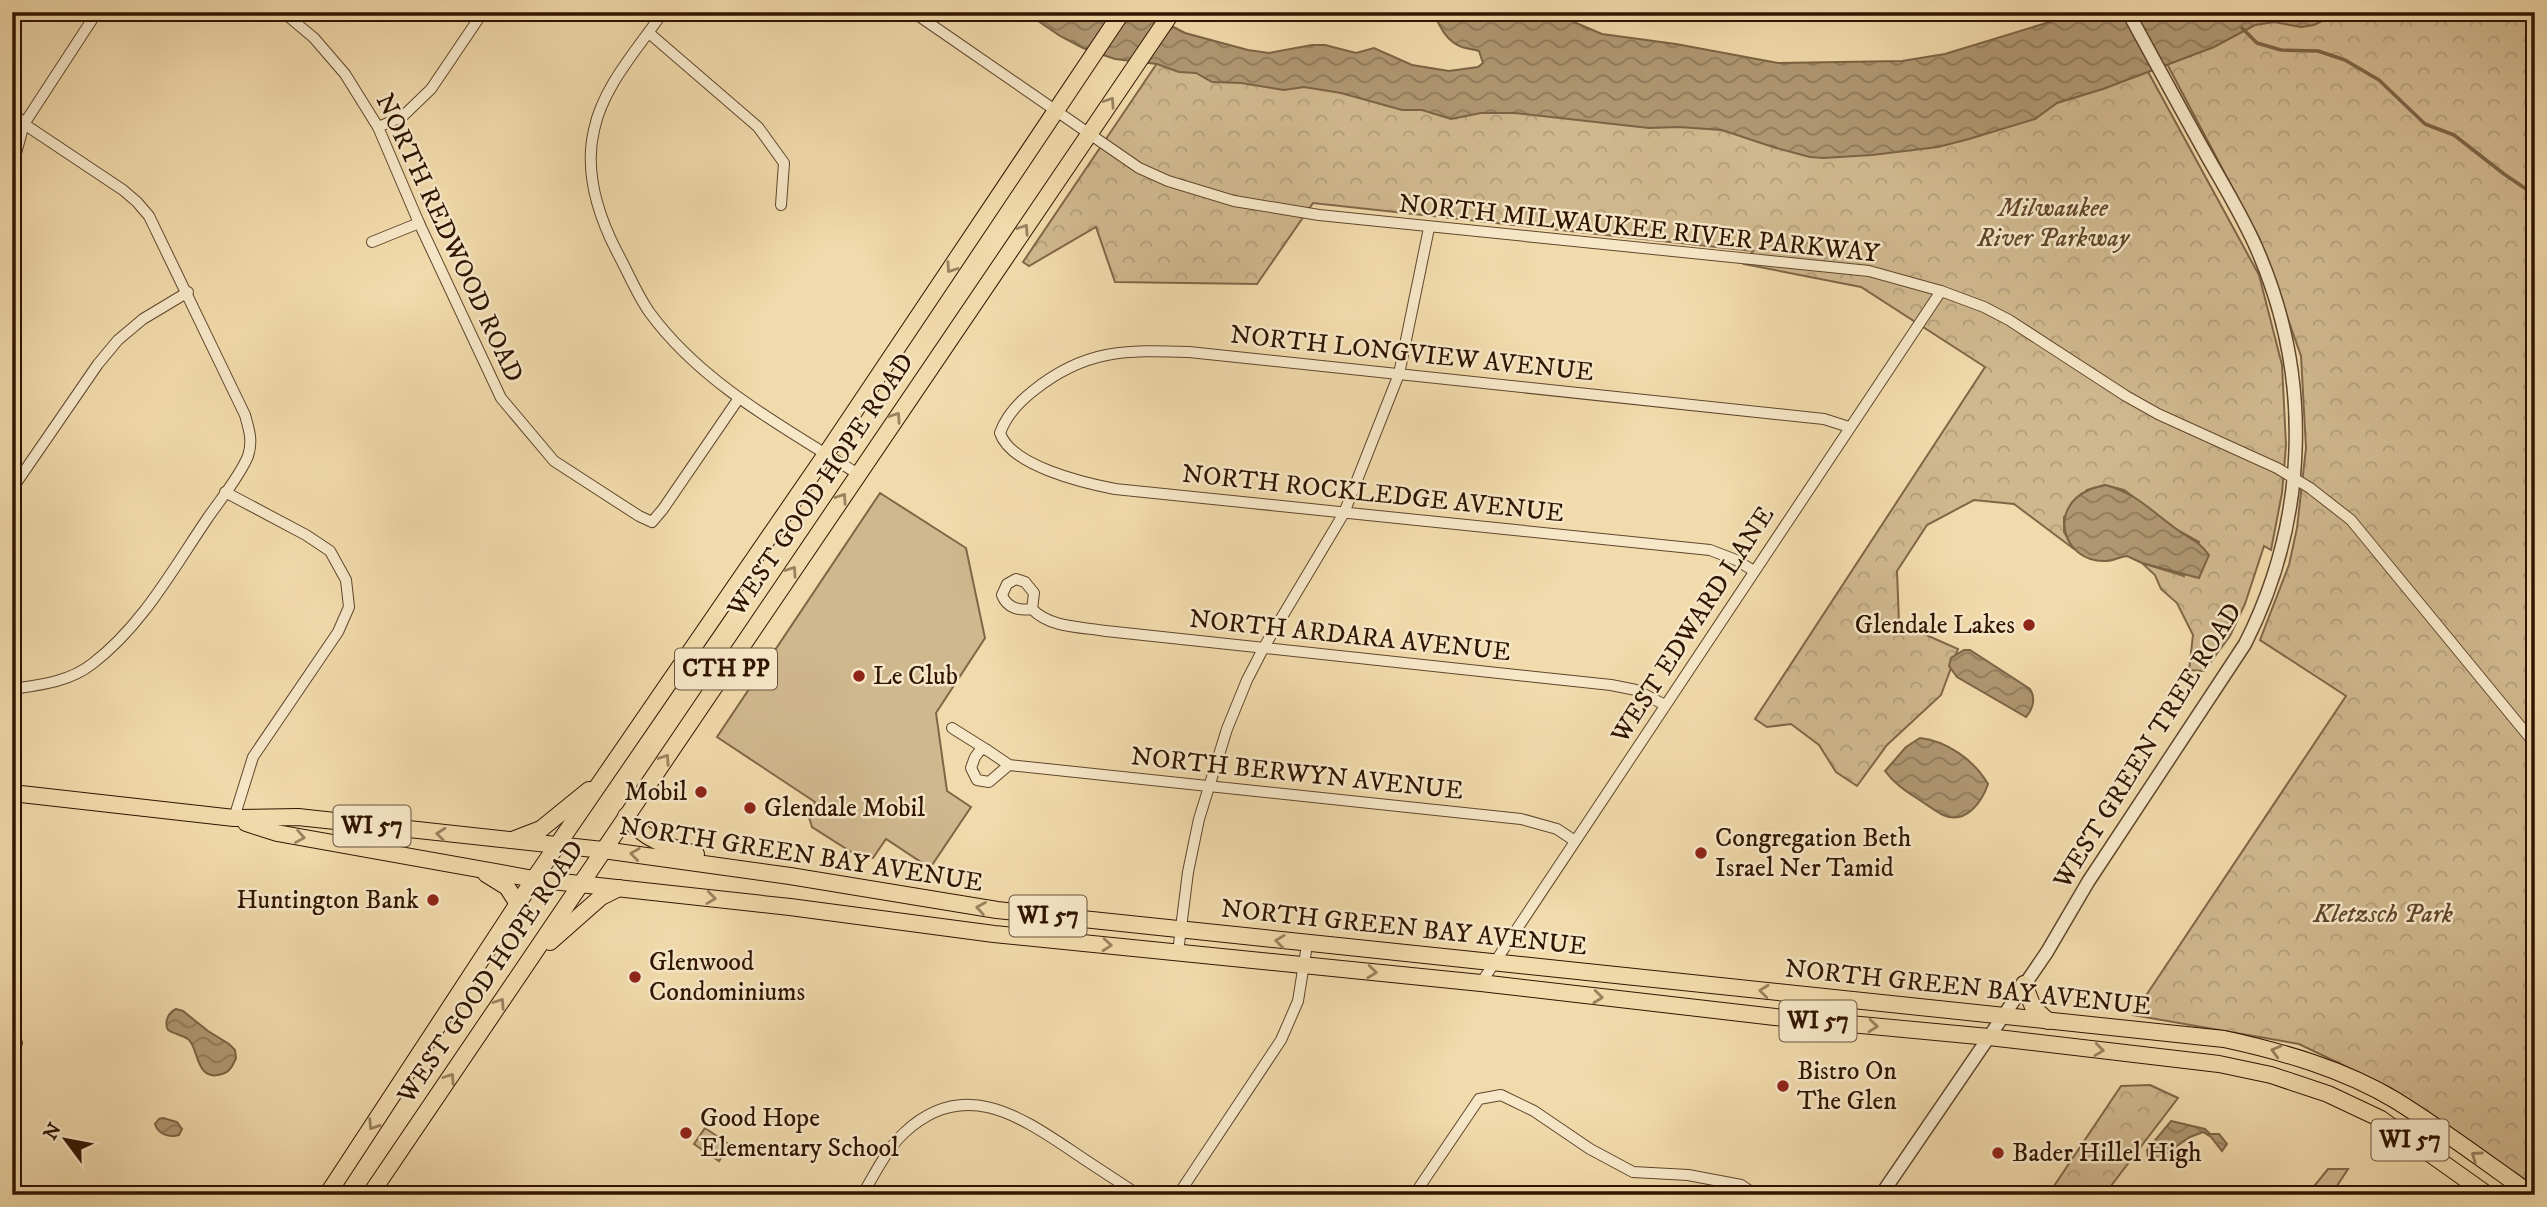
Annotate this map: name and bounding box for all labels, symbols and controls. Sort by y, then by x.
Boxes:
street label: NORTH REDWOOD ROAD [368,88,530,388]
one-way arrow [1102,97,1115,110]
street label: NORTH MILWAUKEE RIVER PARKWAY [1397,187,1881,271]
park label: Milwaukee River Parkway [1976,192,2131,255]
one-way arrow [1016,224,1028,237]
one-way arrow [947,260,959,273]
street label: NORTH LONGVIEW AVENUE [1229,319,1595,389]
street label: WEST GOOD HOPE ROAD [720,347,922,624]
one-way arrow [888,412,901,425]
street label: NORTH ROCKLEDGE AVENUE [1180,458,1566,530]
one-way arrow [833,493,846,506]
street label: WEST EDWARD LANE [1603,500,1782,751]
one-way arrow [784,566,796,579]
street label: WEST GREEN TREE ROAD [2046,597,2250,896]
street label: NORTH ARDARA AVENUE [1188,603,1512,669]
place label: Glendale Lakes [1855,609,2015,642]
marker: Glendale Lakes [2021,617,2037,633]
road number: CTH PP [675,648,777,690]
place label: Le Club [873,660,958,693]
marker: Le Club [851,668,867,684]
street label: NORTH BERWYN AVENUE [1129,740,1465,808]
one-way arrow [656,754,669,767]
place label: Mobil [624,776,687,809]
marker: Mobil [693,784,709,800]
place label: Glendale Mobil [764,792,925,825]
marker: Glendale Mobil [742,800,758,816]
road number: WI 57 [334,806,410,846]
street label: NORTH GREEN BAY AVENUE [617,810,985,900]
place label: Congregation Beth Israel Ner Tamid [1715,822,1912,885]
one-way arrow [435,826,447,841]
one-way arrow [294,829,306,844]
street label: WEST GOOD HOPE ROAD [390,834,592,1111]
marker: Congregation Beth Israel Ner Tamid [1693,845,1709,861]
one-way arrow [629,847,641,862]
place label: Huntington Bank [236,884,419,917]
one-way arrow [705,891,717,906]
marker: Huntington Bank [425,892,441,908]
street label: NORTH GREEN BAY AVENUE [1219,892,1589,964]
road number: WI 57 [1010,896,1086,936]
park label: Kletzsch Park [2312,898,2453,931]
one-way arrow [975,901,987,916]
one-way arrow [1274,934,1286,949]
one-way arrow [1102,938,1113,953]
place label: Glenwood Condominiums [649,946,805,1009]
street label: NORTH GREEN BAY AVENUE [1783,952,2153,1024]
one-way arrow [1366,965,1378,980]
marker: Glenwood Condominiums [627,969,643,985]
one-way arrow [1759,983,1770,998]
one-way arrow [1592,989,1604,1004]
one-way arrow [492,998,505,1011]
road number: WI 57 [1780,1001,1856,1042]
one-way arrow [1868,1018,1879,1033]
one-way arrow [2094,1043,2105,1058]
one-way arrow [2270,1045,2282,1059]
place label: Bistro On The Glen [1797,1055,1897,1118]
one-way arrow [442,1073,454,1086]
marker: Bistro On The Glen [1775,1078,1791,1094]
place label: Good Hope Elementary School [700,1102,899,1165]
north arrow [32,1106,102,1176]
one-way arrow [369,1117,382,1130]
text: N [39,1119,67,1144]
road number: WI 57 [2372,1120,2448,1160]
marker: Good Hope Elementary School [678,1125,694,1141]
place label: Bader Hillel High [2012,1137,2202,1170]
marker: Bader Hillel High [1990,1145,2006,1161]
one-way arrow [2471,1152,2484,1164]

